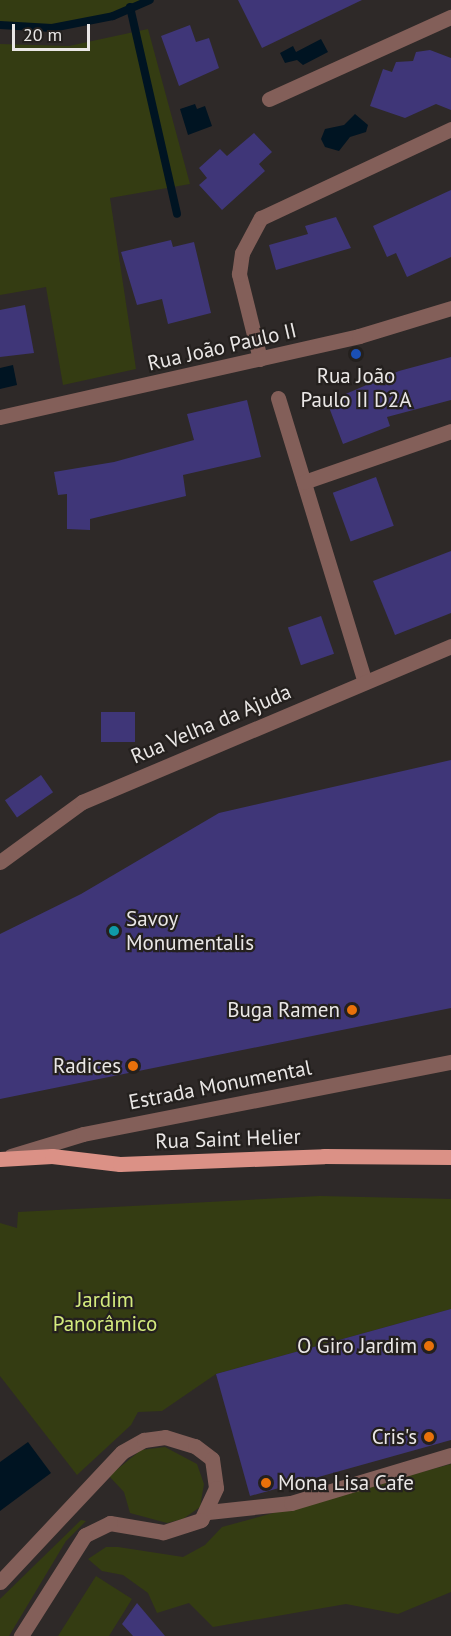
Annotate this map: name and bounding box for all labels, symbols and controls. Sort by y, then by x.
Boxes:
scale bar [15,12,93,50]
text: 20 m [23,23,62,46]
street label: Rua João Paulo II [145,318,299,376]
marker: Rua João Paulo II D2A [349,347,363,361]
place label: Rua João Paulo II D2A [300,363,412,413]
street label: Rua Velha da Ajuda [127,679,295,769]
place label: Savoy Monumentalis [126,906,254,956]
marker: Savoy Monumentalis [107,924,121,938]
place label: Buga Ramen [227,997,340,1023]
marker: Buga Ramen [345,1003,359,1017]
place label: Radices [53,1053,121,1079]
street label: Estrada Monumental [126,1055,314,1115]
marker: Radices [126,1059,140,1073]
street label: Rua Saint Helier [155,1124,301,1154]
park label: Jardim Panorâmico [53,1287,157,1337]
place label: O Giro Jardim [297,1333,417,1359]
marker: O Giro Jardim [422,1339,436,1353]
place label: Cris's [372,1424,417,1450]
marker: Cris's [422,1430,436,1444]
place label: Mona Lisa Cafe [278,1470,414,1496]
marker: Mona Lisa Cafe [259,1476,273,1490]

